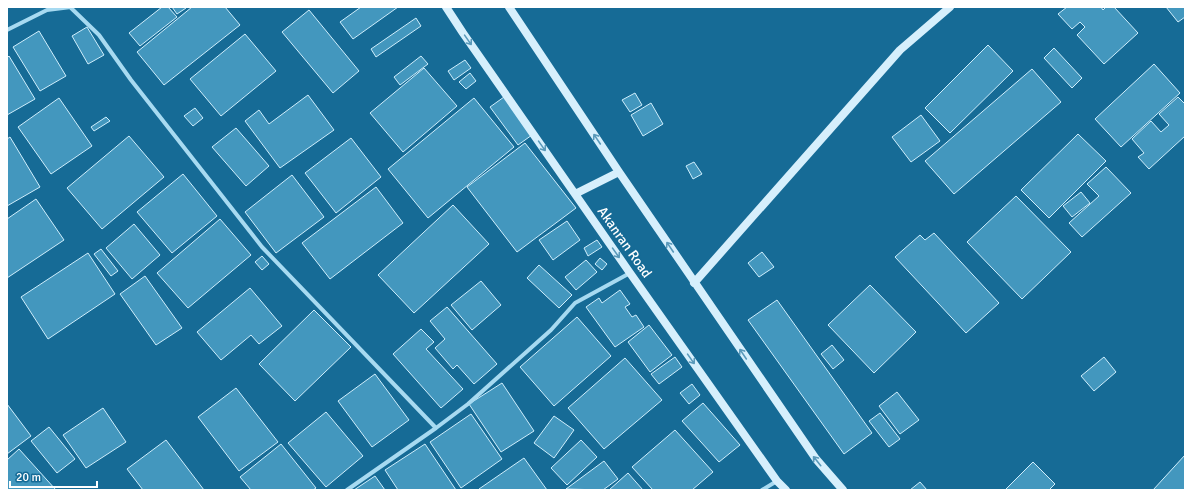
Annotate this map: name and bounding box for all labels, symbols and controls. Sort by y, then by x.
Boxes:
one-way arrow [464,34,472,45]
one-way arrow [593,134,601,145]
one-way arrow [538,141,546,152]
street label: Akanran Road [594,203,655,281]
one-way arrow [666,241,674,252]
one-way arrow [612,247,620,258]
one-way arrow [739,349,747,360]
one-way arrow [687,353,695,364]
one-way arrow [813,455,822,466]
scale bar [10,463,97,489]
text: 20 m [16,470,41,485]

